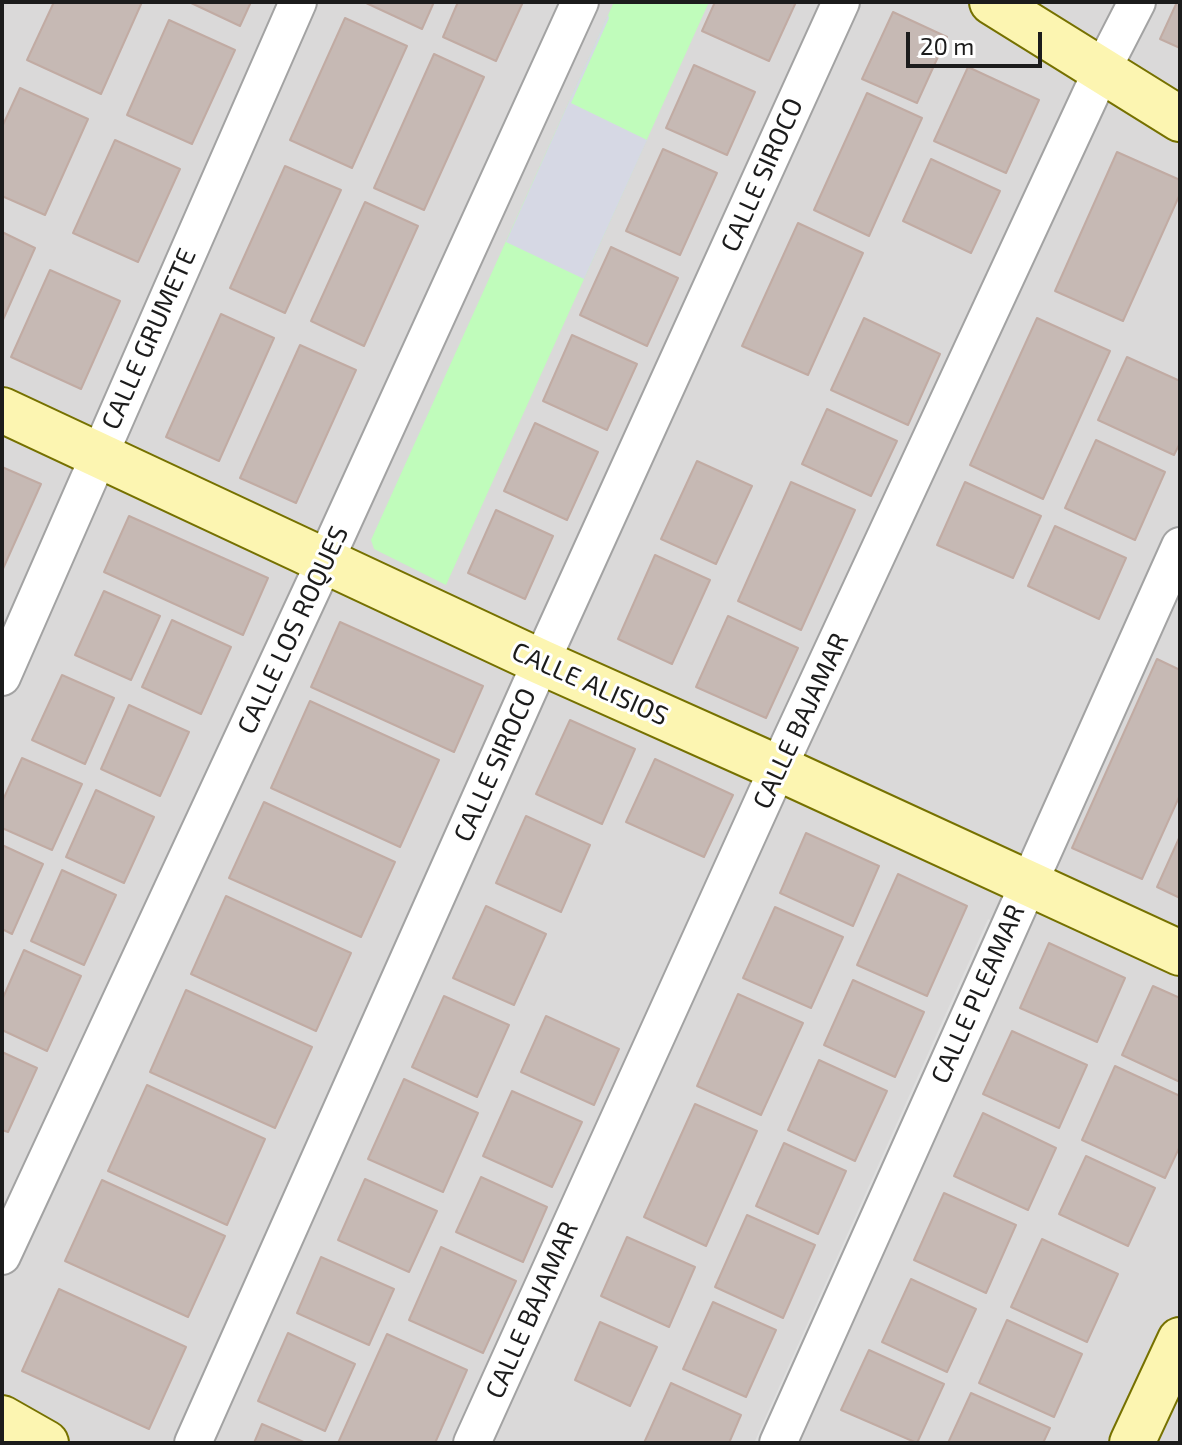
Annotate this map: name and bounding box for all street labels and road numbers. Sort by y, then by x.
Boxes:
street label: CALLE SIROCO [714,93,810,257]
street label: CALLE GRUMETE [95,244,203,434]
street label: CALLE LOS ROQUES [231,521,355,739]
street label: CALLE BAJAMAR [747,628,855,814]
street label: CALLE ALISIOS [507,636,673,732]
street label: CALLE SIROCO [447,683,543,847]
street label: CALLE PLEAMAR [925,900,1031,1088]
street label: CALLE BAJAMAR [479,1217,585,1403]

